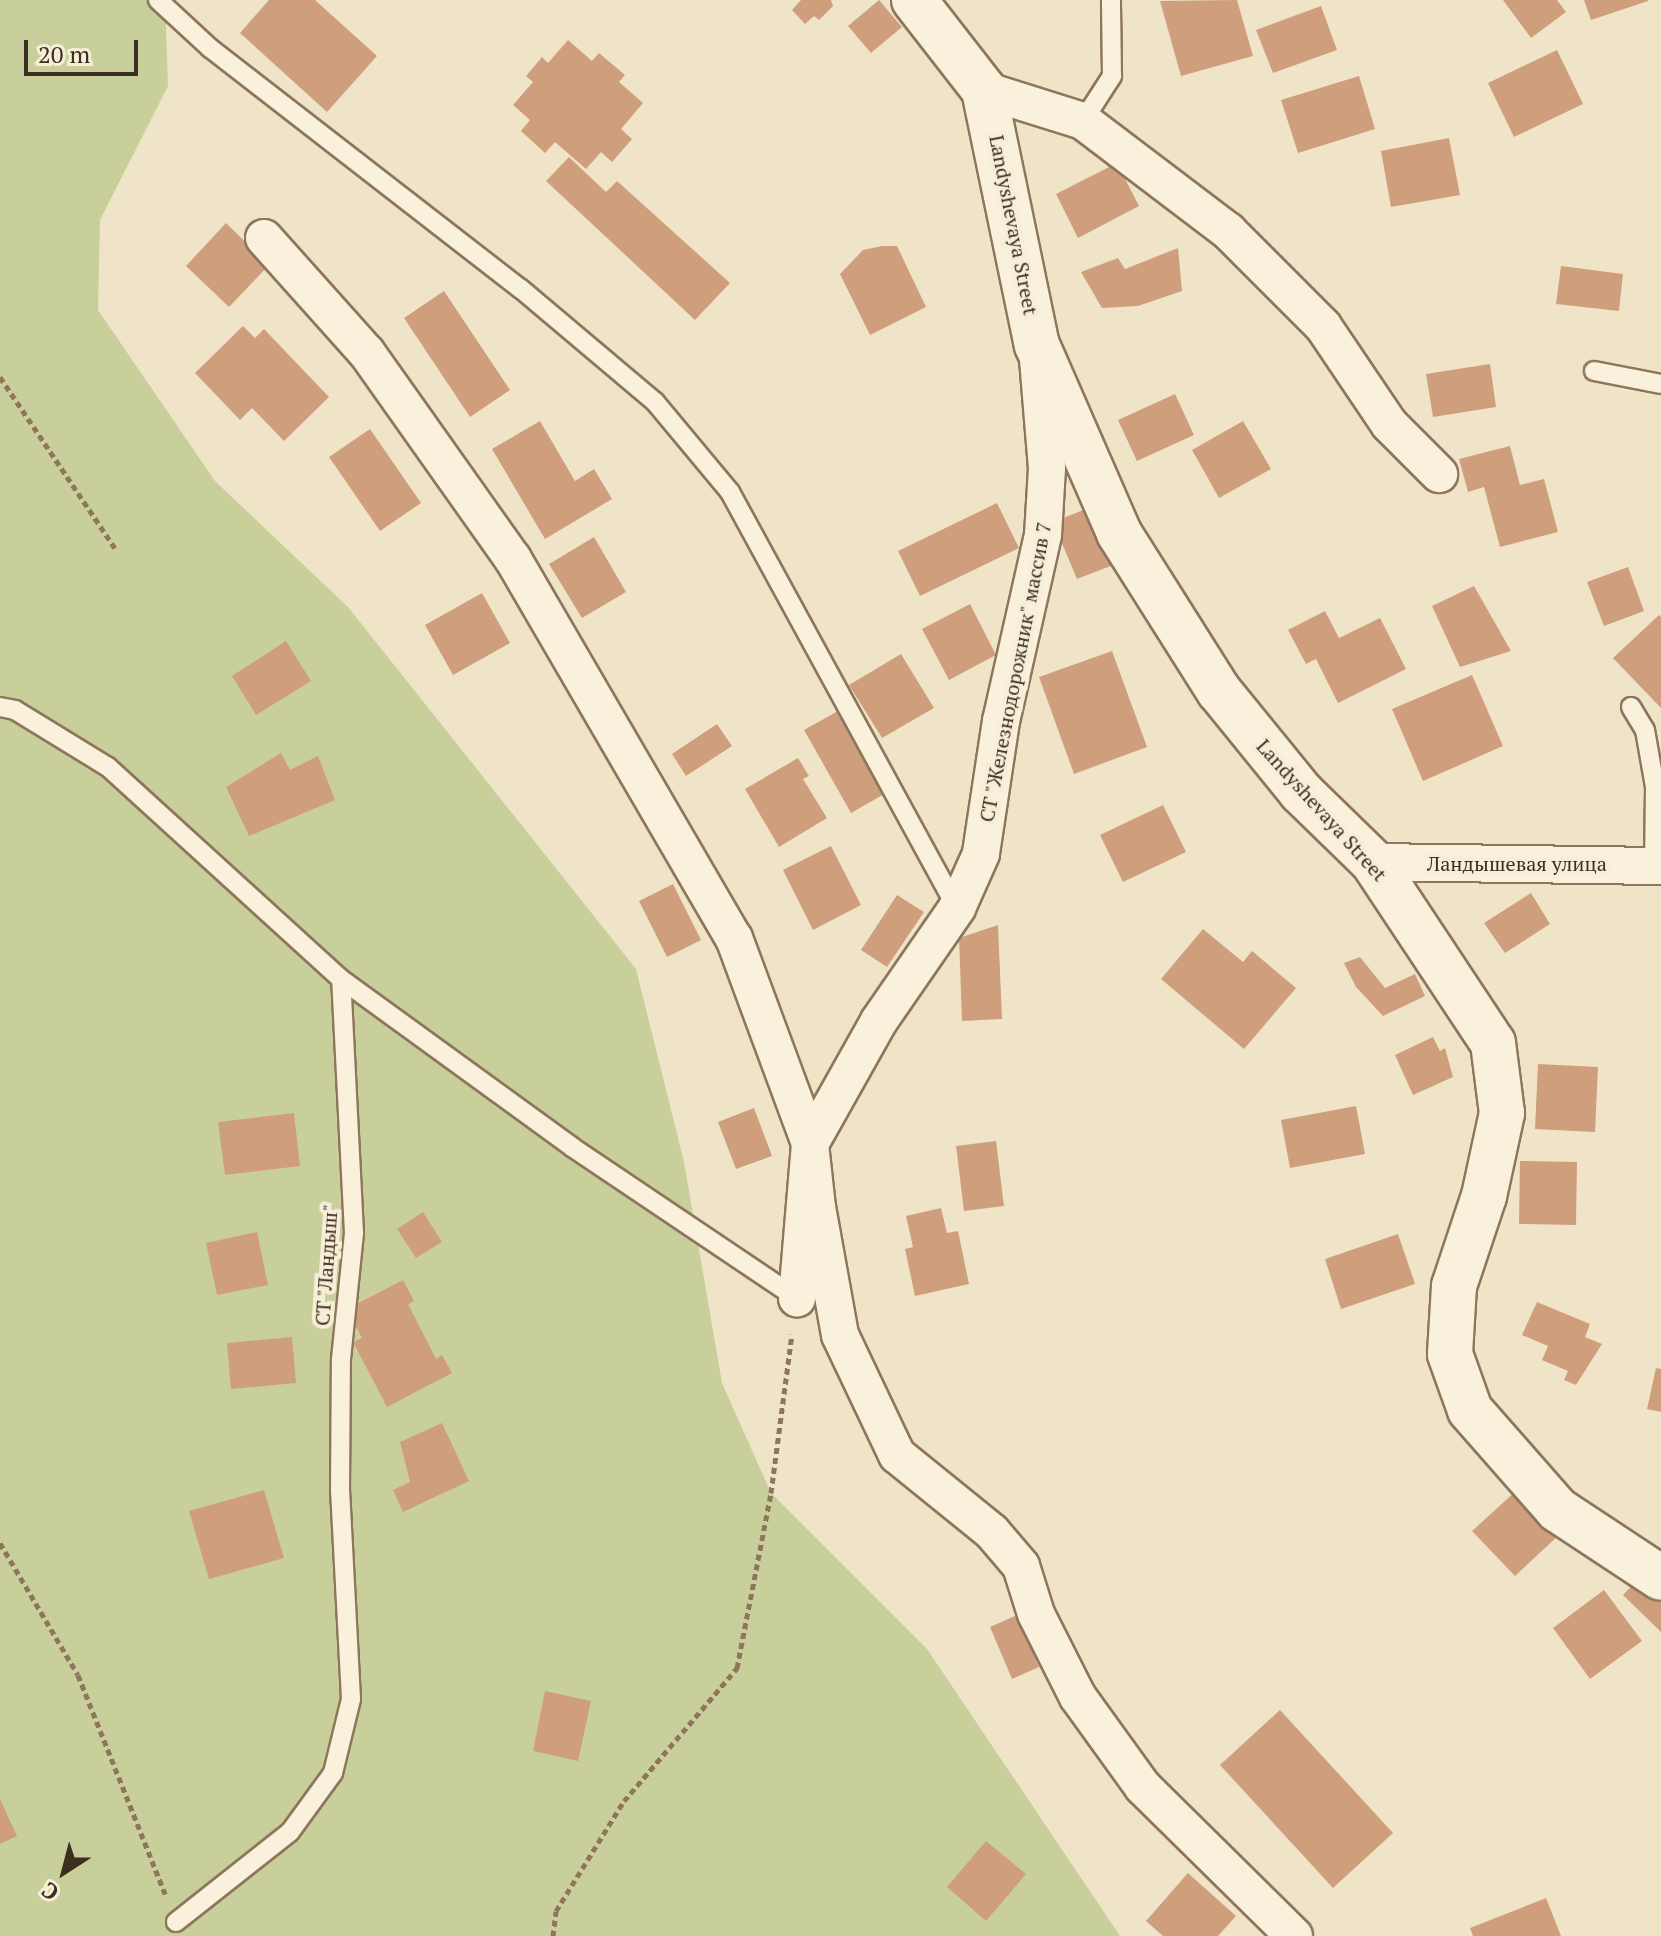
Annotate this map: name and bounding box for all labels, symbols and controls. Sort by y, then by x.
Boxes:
scale bar [28,24,142,74]
text: 20 m [38,38,90,70]
street label: Landyshevaya Street [985,133,1043,317]
street label: СТ "Железнодорожник" массив 7 [974,519,1056,825]
street label: Landyshevaya Street [1252,734,1392,886]
street label: Ландышевая улица [1427,851,1607,875]
street label: СТ "Ландыш" [310,1203,342,1327]
north arrow [24,1832,104,1912]
text: С [35,1876,64,1908]

